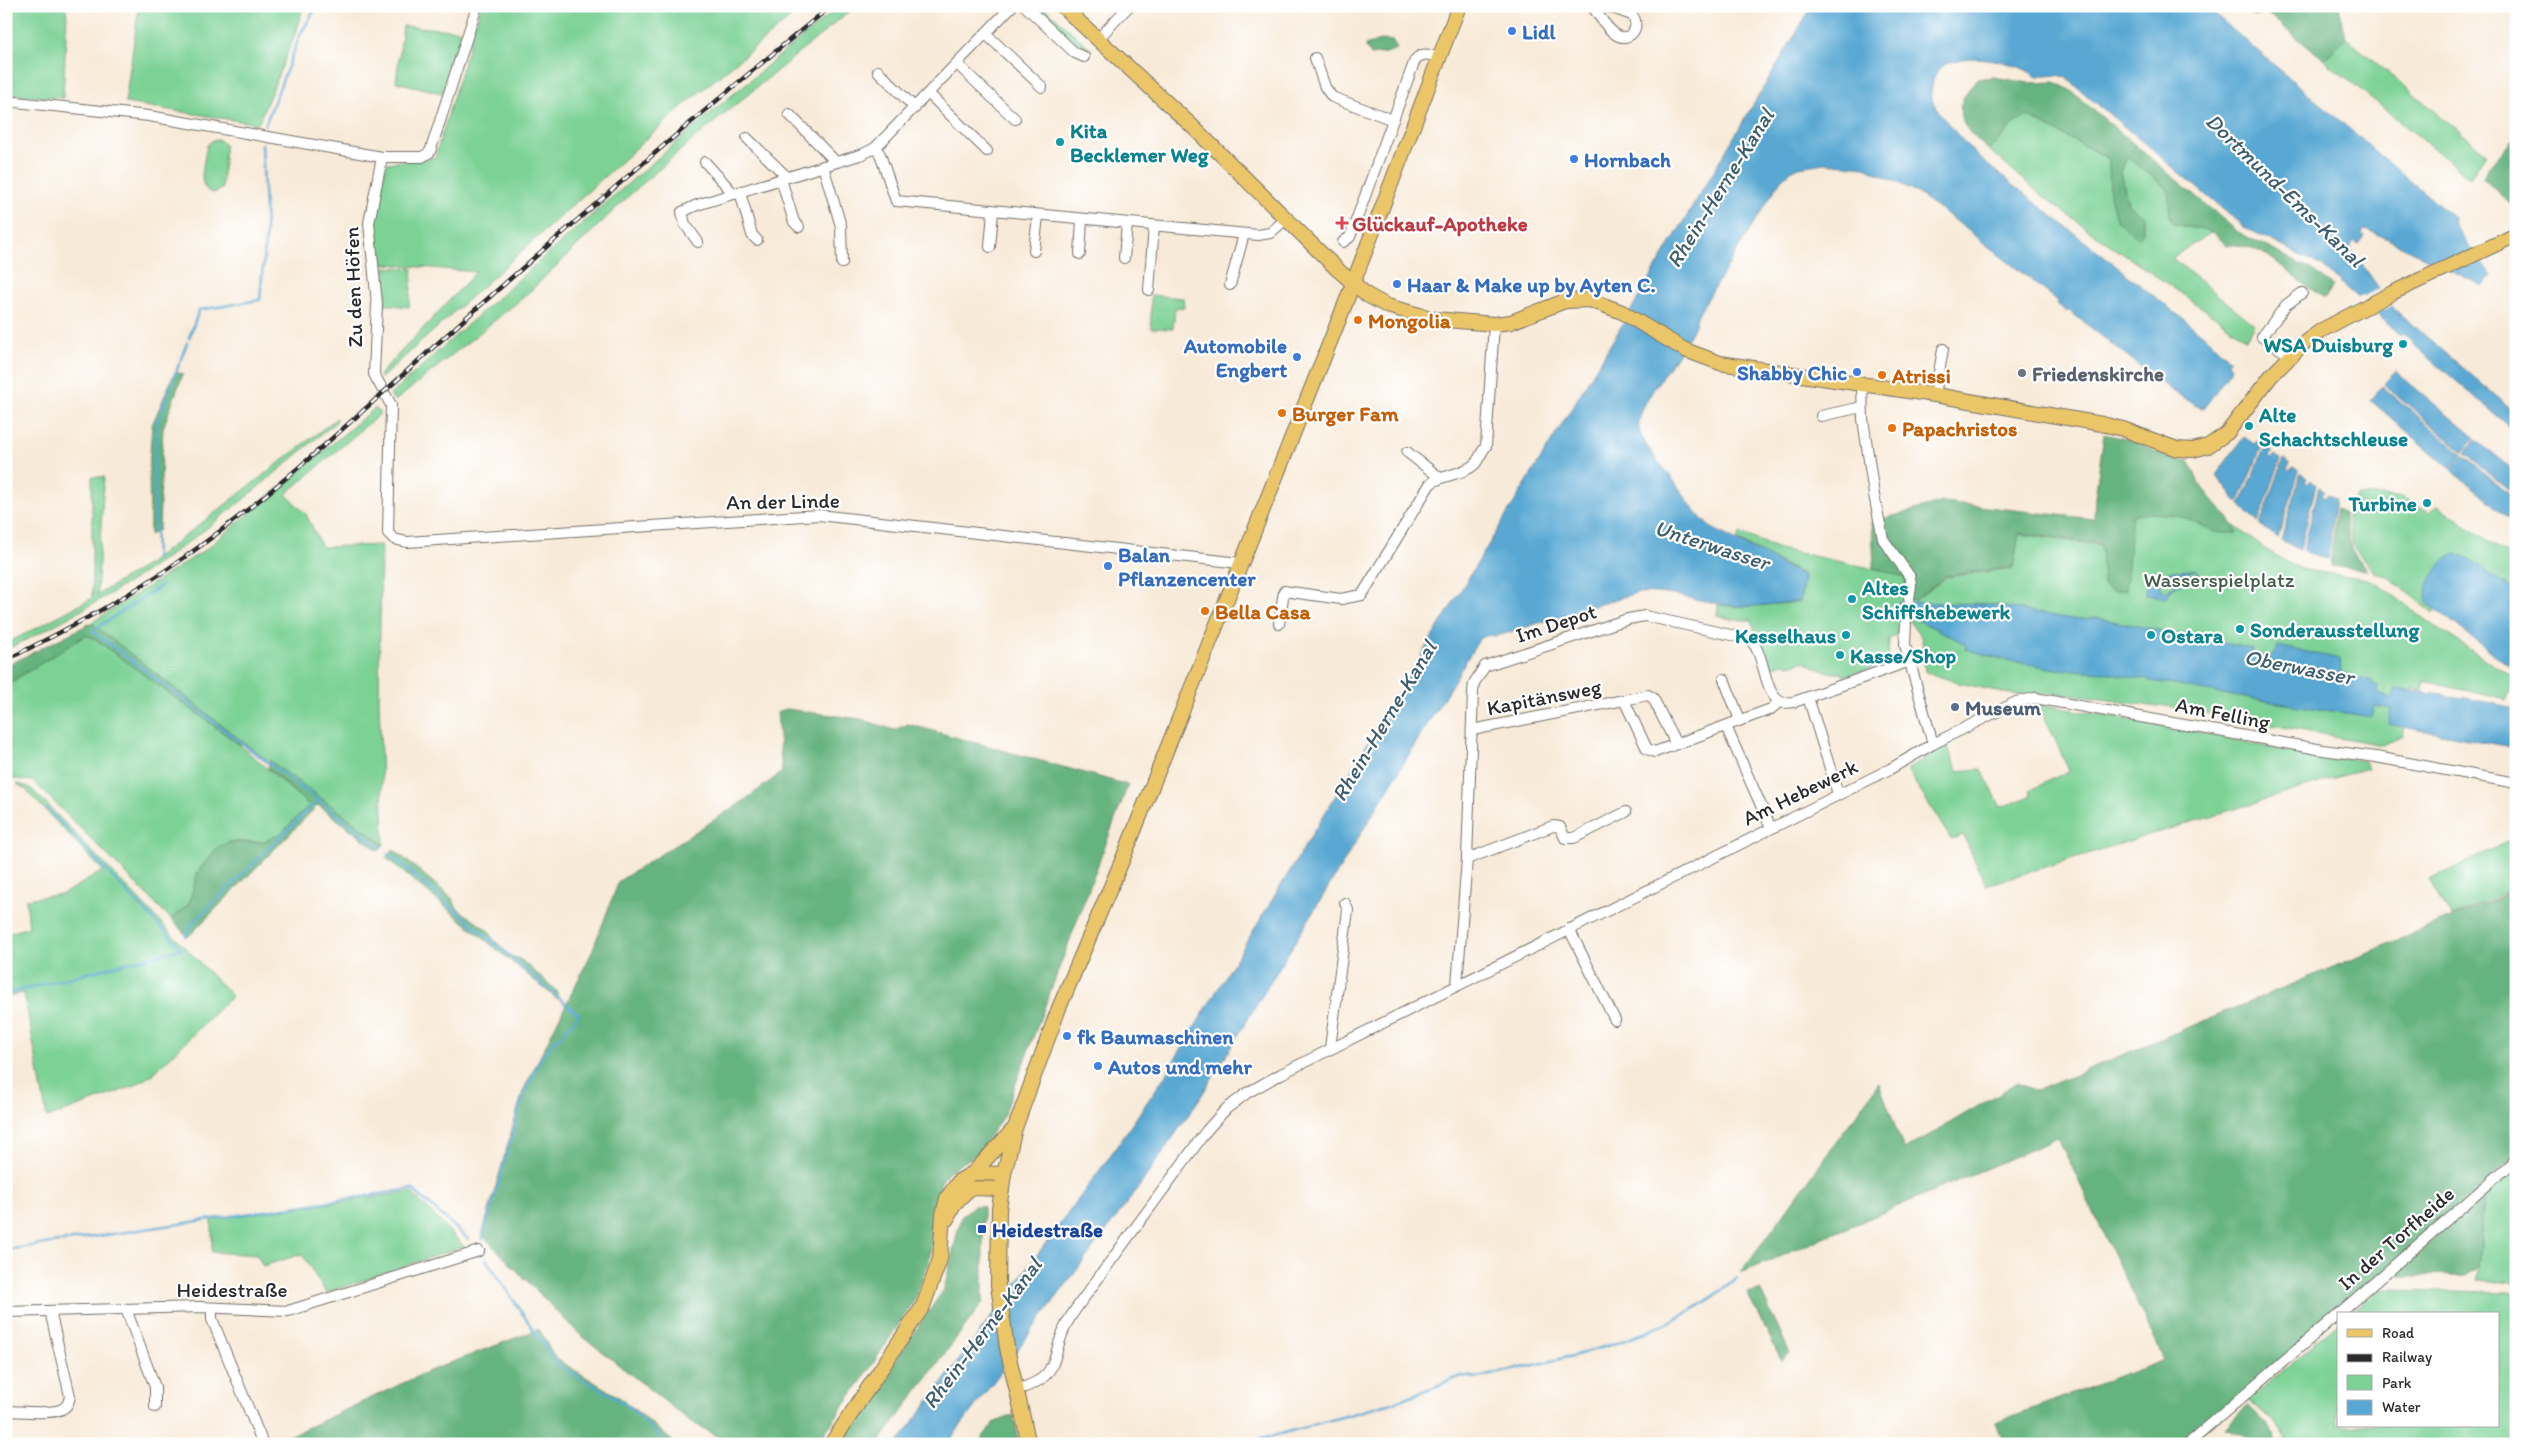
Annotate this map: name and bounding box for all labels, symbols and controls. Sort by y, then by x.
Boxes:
place label: Lidl [1522,19,1557,44]
marker: Lidl [1506,25,1518,37]
water label: Rhein-Herne-Kanal [1660,102,1781,272]
water label: Dortmund-Ems-Kanal [2200,107,2371,274]
place label: Kita Becklemer Weg [1070,118,1210,168]
marker: Kita Becklemer Weg [1054,136,1066,148]
place label: Hornbach [1584,147,1671,172]
marker: Hornbach [1568,153,1580,165]
place label: Glückauf-Apotheke [1352,211,1528,237]
marker: Glückauf-Apotheke [1336,217,1348,229]
street label: Zu den Höfen [338,226,368,348]
place label: Haar & Make up by Ayten C. [1407,272,1656,298]
marker: Haar & Make up by Ayten C. [1391,278,1403,290]
place label: Mongolia [1368,308,1452,334]
marker: Mongolia [1352,314,1364,326]
place label: WSA Duisburg [2263,332,2394,358]
place label: Automobile Engbert [1183,333,1287,383]
marker: WSA Duisburg [2397,338,2409,350]
marker: Automobile Engbert [1291,351,1303,363]
place label: Shabby Chic [1737,360,1847,386]
place label: Friedenskirche [2032,361,2164,386]
place label: Atrissi [1891,363,1951,388]
marker: Shabby Chic [1851,366,1863,378]
marker: Friedenskirche [2016,367,2028,379]
marker: Atrissi [1876,369,1888,381]
place label: Burger Fam [1292,401,1399,427]
place label: Alte Schachtschleuse [2258,402,2408,451]
marker: Burger Fam [1276,407,1288,419]
place label: Papachristos [1902,416,2017,442]
marker: Alte Schachtschleuse [2243,420,2255,432]
marker: Papachristos [1886,422,1898,434]
street label: An der Linde [726,488,840,514]
place label: Turbine [2347,491,2417,516]
marker: Turbine [2421,497,2433,509]
water label: Unterwasser [1651,514,1775,577]
place label: Balan Pflanzencenter [1118,542,1256,591]
marker: Balan Pflanzencenter [1102,560,1114,572]
park label: Wasserspielplatz [2143,567,2295,592]
place label: Altes Schiffshebewerk [1861,575,2010,624]
marker: Altes Schiffshebewerk [1846,593,1858,605]
street label: Im Depot [1513,598,1599,648]
place label: Bella Casa [1215,599,1311,624]
marker: Bella Casa [1199,605,1211,617]
place label: Sonderausstellung [2250,617,2421,643]
place label: Kesselhaus [1735,623,1836,648]
place label: Ostara [2161,623,2224,648]
marker: Sonderausstellung [2234,623,2246,635]
marker: Kesselhaus [1840,629,1852,641]
marker: Ostara [2145,629,2157,641]
water label: Rhein-Herne-Kanal [1325,634,1443,806]
place label: Kasse/Shop [1850,643,1956,669]
water label: Oberwasser [2242,643,2358,691]
marker: Kasse/Shop [1834,649,1846,661]
street label: Kapitänsweg [1485,674,1604,720]
street label: Am Felling [2174,692,2273,734]
place label: Museum [1965,695,2042,720]
marker: Museum [1949,701,1961,713]
street label: Am Hebewerk [1738,753,1862,831]
place label: fk Baumaschinen [1077,1024,1234,1049]
marker: fk Baumaschinen [1061,1030,1073,1042]
place label: Autos und mehr [1107,1054,1252,1079]
marker: Autos und mehr [1092,1060,1104,1072]
street label: In der Torfheide [2333,1181,2459,1295]
place label: Heidestraße [992,1217,1103,1242]
marker: Heidestraße [976,1223,988,1235]
water label: Rhein-Herne-Kanal [916,1251,1049,1414]
street label: Heidestraße [176,1277,288,1302]
legend [2337,1312,2500,1428]
text: Road [2382,1324,2415,1342]
text: Railway [2382,1348,2432,1366]
text: Park [2382,1374,2412,1392]
text: Water [2382,1398,2421,1416]

